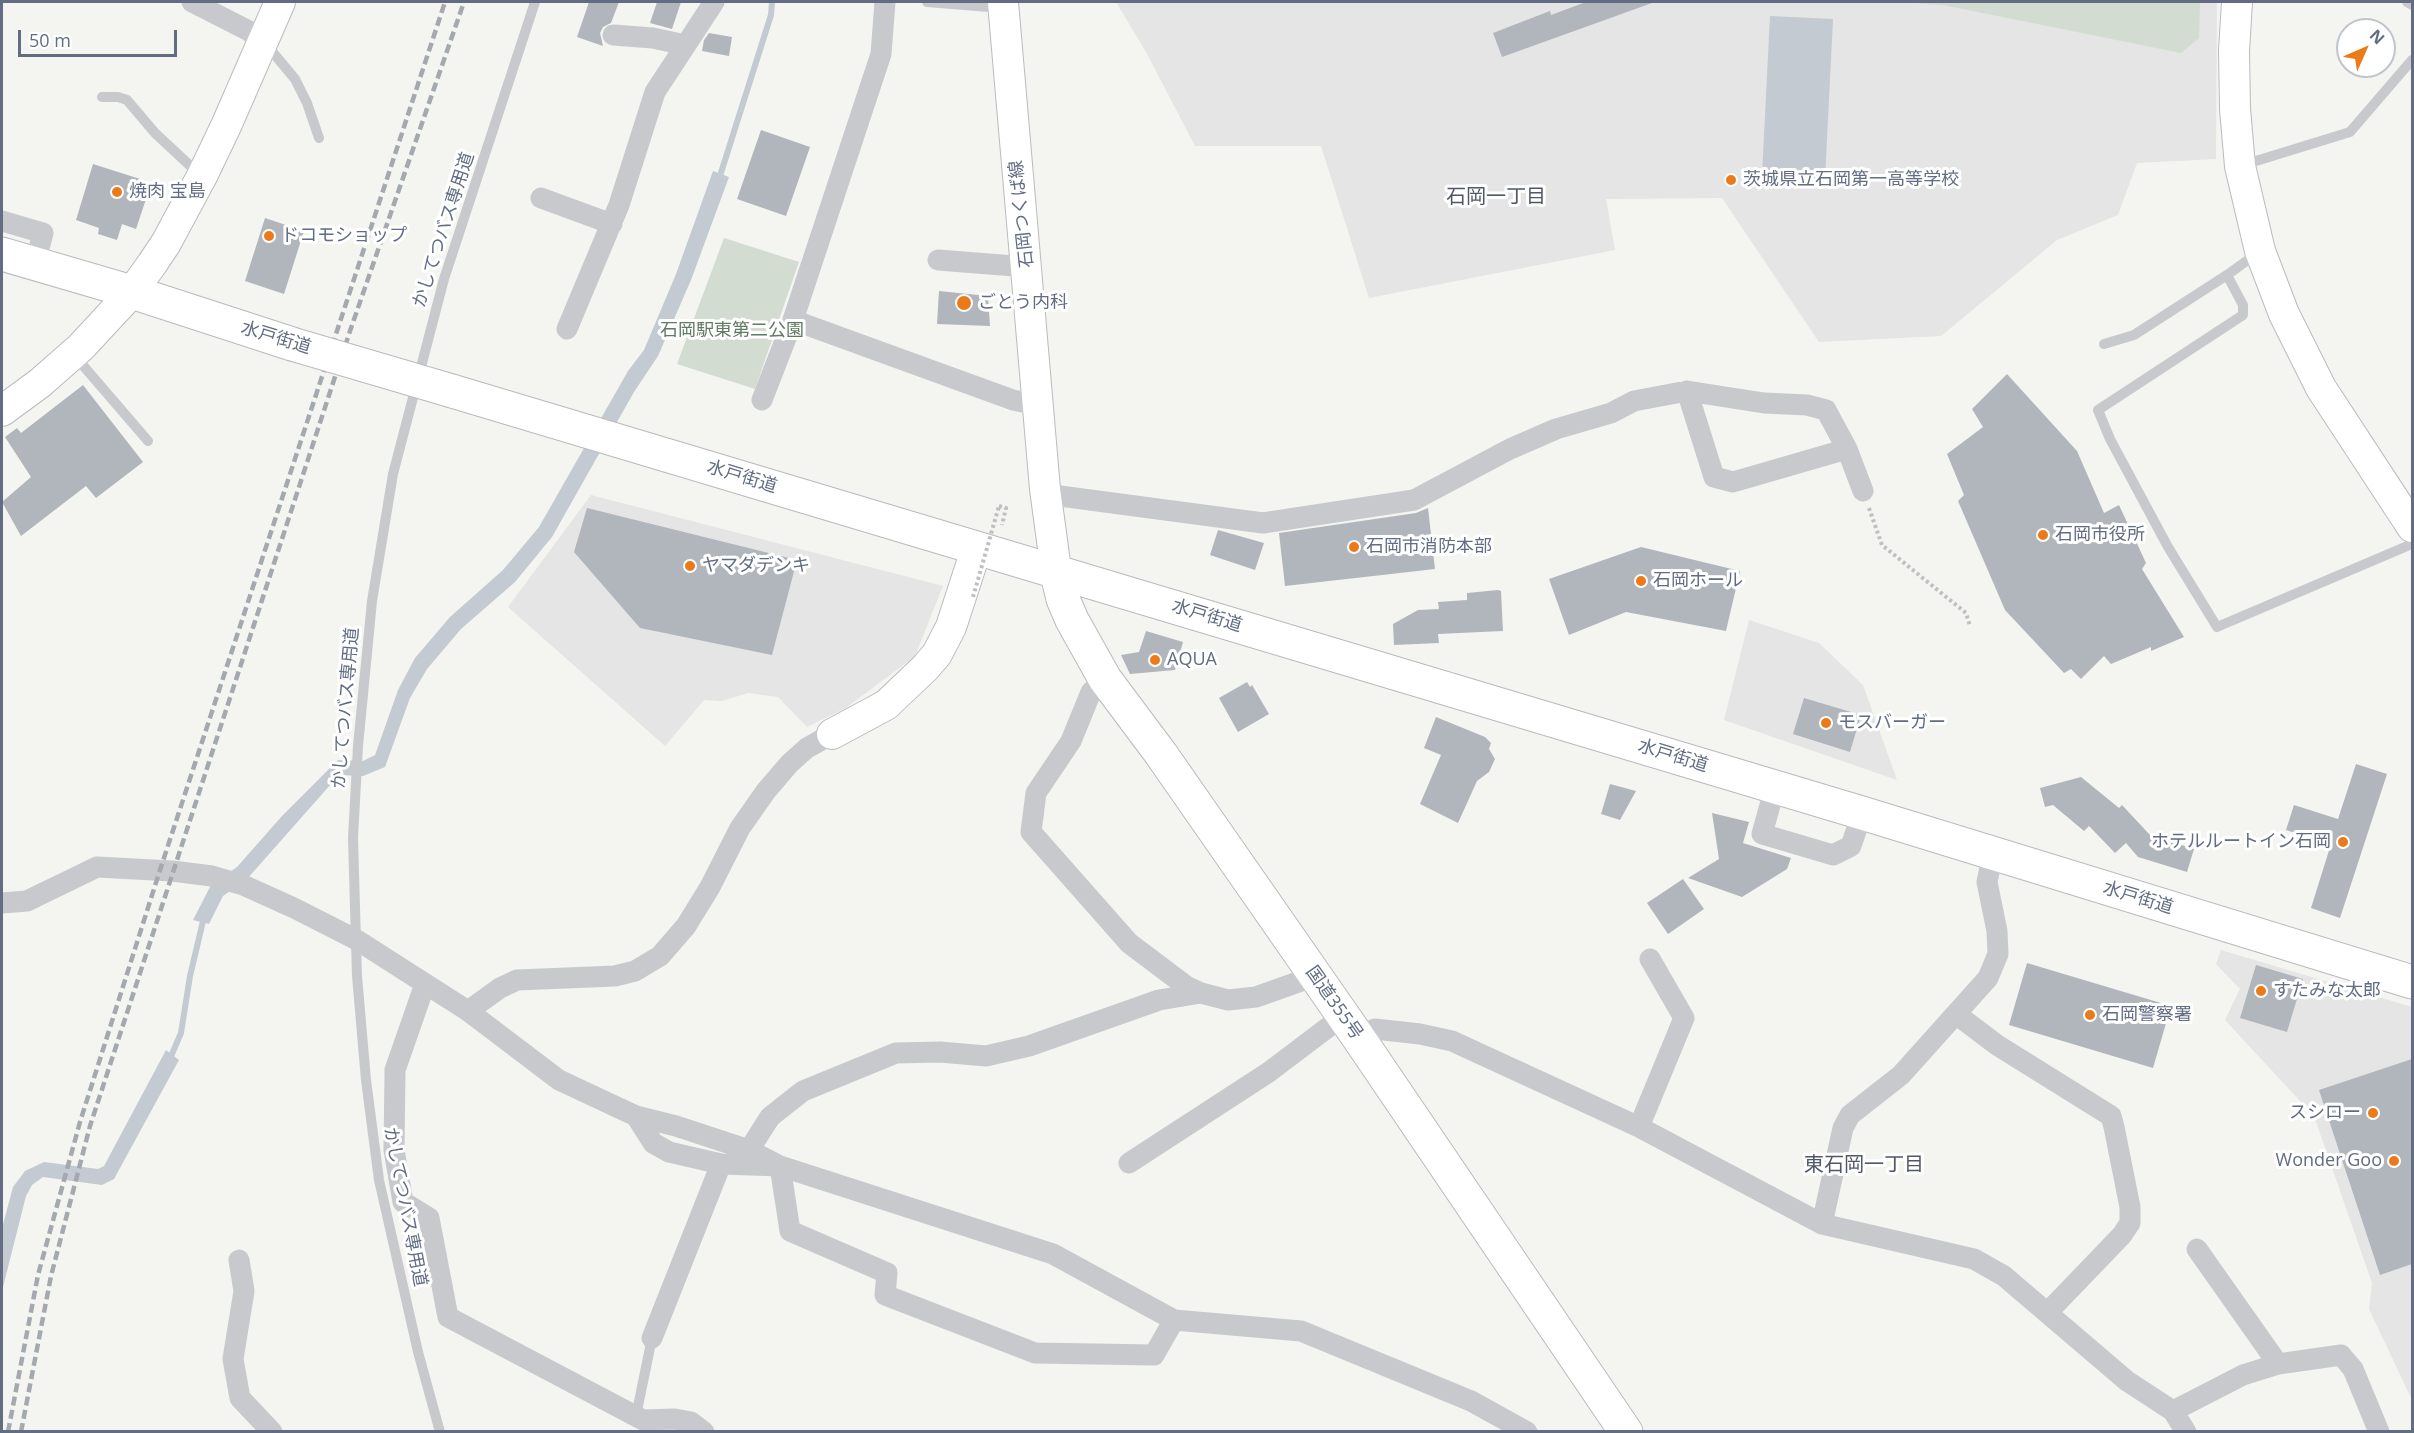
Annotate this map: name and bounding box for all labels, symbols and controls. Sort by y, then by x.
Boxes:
scale bar [21,18,180,56]
north arrow [2336,18,2396,78]
text: N [2365,24,2390,49]
text: 50 m [29,28,71,52]
street label: かしてつバス専用道 [409,150,479,310]
street label: 石岡つくば線 [1006,159,1038,269]
place label: 茨城県立石岡第一高等学校 [1743,169,1959,191]
marker: 茨城県立石岡第一高等学校 [1724,173,1738,187]
place label: 焼肉 宝島 [129,181,206,203]
marker: 焼肉 宝島 [110,185,124,199]
district label: 石岡一丁目 [1446,185,1546,209]
place label: ドコモショップ [281,225,407,247]
marker: ドコモショップ [262,229,276,243]
place label: ごとう内科 [978,292,1068,314]
marker: ごとう内科 [955,294,973,312]
street label: 水戸街道 [238,317,314,359]
park label: 石岡駅東第二公園 [660,320,804,342]
street label: 水戸街道 [704,456,780,498]
place label: 石岡市役所 [2055,524,2145,546]
marker: 石岡市役所 [2036,528,2050,542]
place label: 石岡市消防本部 [1366,536,1492,558]
marker: 石岡市消防本部 [1347,540,1361,554]
place label: ヤマダデンキ [702,555,810,577]
marker: ヤマダデンキ [683,559,697,573]
place label: 石岡ホール [1653,570,1743,592]
marker: 石岡ホール [1634,574,1648,588]
street label: 水戸街道 [1169,595,1245,637]
street label: かしてつバス専用道 [328,626,364,790]
place label: AQUA [1167,649,1217,671]
marker: AQUA [1148,653,1162,667]
place label: モスバーガー [1838,712,1946,734]
marker: モスバーガー [1819,716,1833,730]
street label: 水戸街道 [1635,735,1711,777]
place label: ホテルルートイン石岡 [2151,831,2331,853]
marker: ホテルルートイン石岡 [2336,835,2350,849]
street label: 水戸街道 [2100,877,2176,919]
street label: 国道355号 [1301,962,1367,1044]
place label: すたみな太郎 [2273,980,2381,1002]
marker: すたみな太郎 [2254,984,2268,998]
place label: 石岡警察署 [2102,1004,2192,1026]
marker: 石岡警察署 [2083,1008,2097,1022]
place label: スシロー [2289,1102,2361,1124]
marker: スシロー [2366,1106,2380,1120]
street label: かしてつバス専用道 [379,1125,431,1289]
place label: Wonder Goo [2276,1150,2382,1172]
district label: 東石岡一丁目 [1804,1153,1924,1177]
marker: Wonder Goo [2387,1154,2401,1168]

